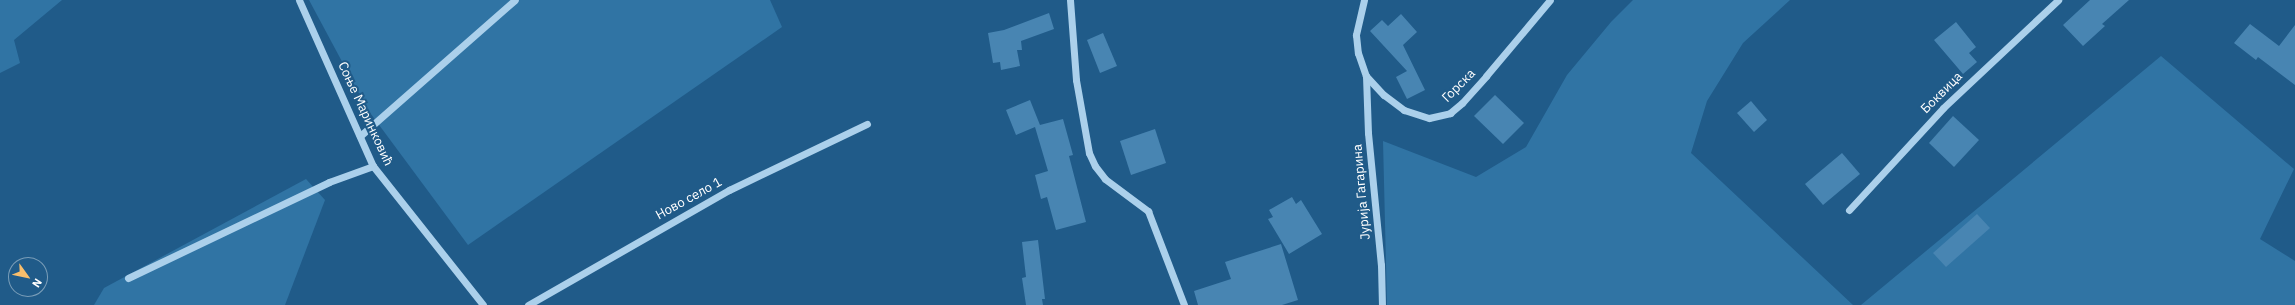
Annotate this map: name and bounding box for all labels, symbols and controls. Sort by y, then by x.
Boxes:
street label: Соње Маринковић [334,59,396,169]
street label: Горска [1439,66,1479,106]
street label: Боквица [1918,69,1966,117]
street label: Јурија Гагарина [1350,143,1374,241]
street label: Ново село 1 [653,174,725,224]
north arrow [8,257,48,297]
text: N [29,276,45,290]

